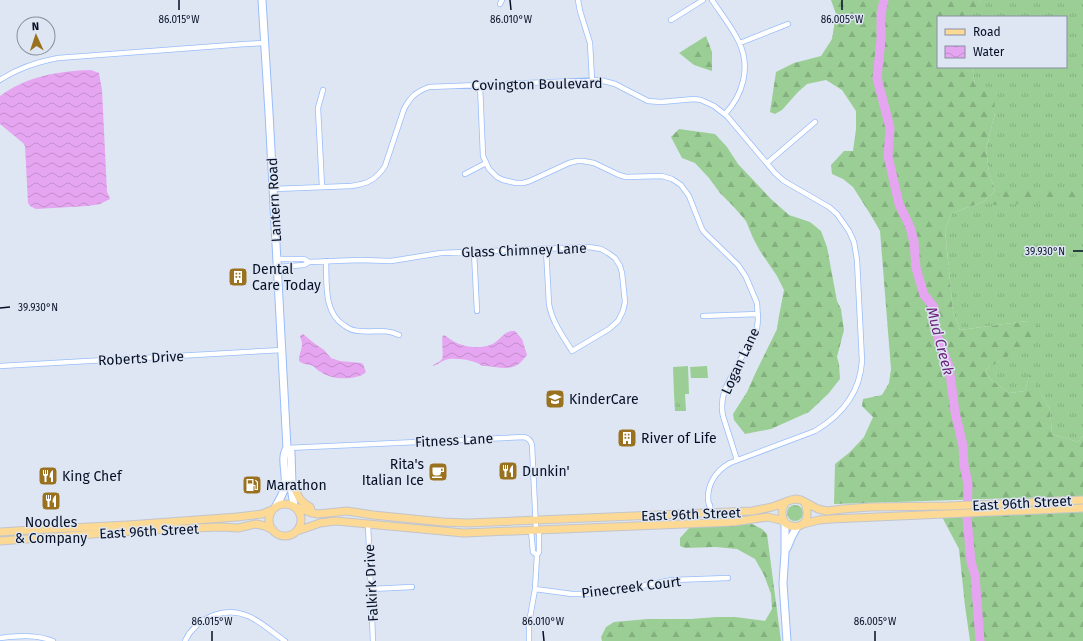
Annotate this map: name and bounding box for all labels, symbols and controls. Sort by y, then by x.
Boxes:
text: 86.015°W [158,14,200,26]
text: 86.010°W [490,14,533,26]
text: 86.005°W [821,14,864,26]
north arrow [16,16,56,56]
legend [937,16,1067,68]
text: N [32,20,39,33]
text: Road [973,25,1001,39]
text: Water [973,45,1005,59]
street label: Covington Boulevard [471,75,603,94]
street label: Lantern Road [264,157,285,243]
street label: Glass Chimney Lane [461,240,587,261]
text: 39.930°N [1025,246,1065,258]
place label: Dental Care Today [252,261,321,294]
building icon: Dental Care Today [227,266,249,288]
text: 39.930°N [18,302,58,314]
water label: Mud Creek [922,305,958,377]
street label: Logan Lane [718,325,763,397]
street label: Roberts Drive [98,348,184,369]
school or university icon: KinderCare [544,388,566,410]
place label: KinderCare [569,391,639,408]
building icon: River of Life [616,427,638,449]
street label: Fitness Lane [415,430,493,451]
place label: River of Life [641,430,717,447]
place label: Rita's Italian Ice [362,456,424,489]
restaurant icon: Dunkin' [497,460,519,482]
cafe icon: Rita's Italian Ice [427,461,449,483]
place label: Dunkin' [522,463,570,480]
restaurant icon: King Chef [37,465,59,487]
place label: King Chef [62,468,123,485]
fuel station icon: Marathon [241,474,263,496]
place label: Marathon [266,477,327,494]
restaurant icon: Noodles & Company [40,490,62,512]
street label: East 96th Street [972,492,1073,515]
street label: East 96th Street [641,504,742,525]
place label: Noodles & Company [15,514,87,547]
street label: East 96th Street [99,520,200,543]
street label: Falkirk Drive [361,544,382,622]
street label: Pinecreek Court [580,573,683,602]
text: 86.015°W [191,616,233,628]
text: 86.010°W [522,616,565,628]
text: 86.005°W [854,616,897,628]

